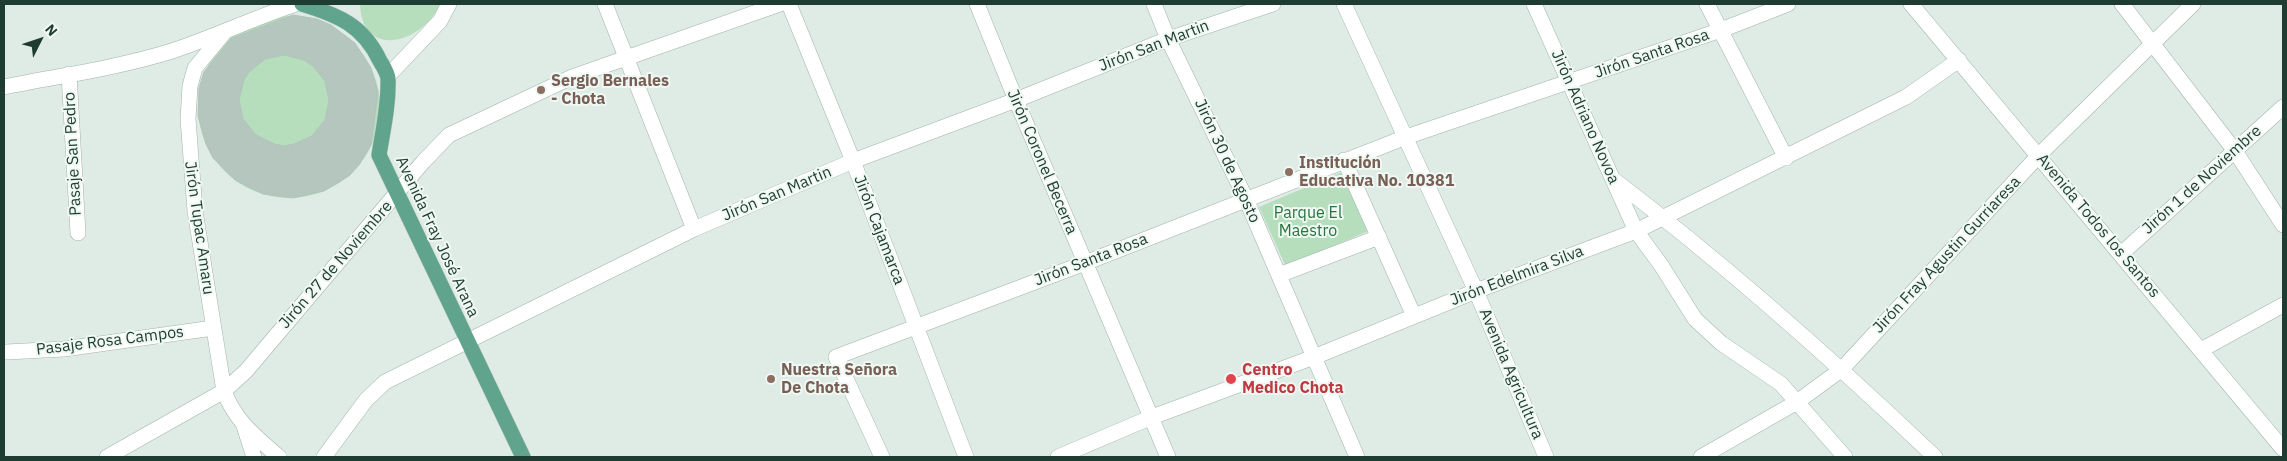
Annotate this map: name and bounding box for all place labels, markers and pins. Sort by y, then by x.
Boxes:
place label: Sergio Bernales - Chota [551,71,669,109]
marker: Sergio Bernales - Chota [535,84,547,96]
place label: Institución Educativa No. 10381 [1299,153,1454,191]
marker: Institución Educativa No. 10381 [1283,166,1295,178]
place label: Nuestra Señora De Chota [781,360,897,398]
place label: Centro Medico Chota [1242,360,1344,398]
marker: Centro Medico Chota [1224,372,1238,386]
marker: Nuestra Señora De Chota [765,373,777,385]

